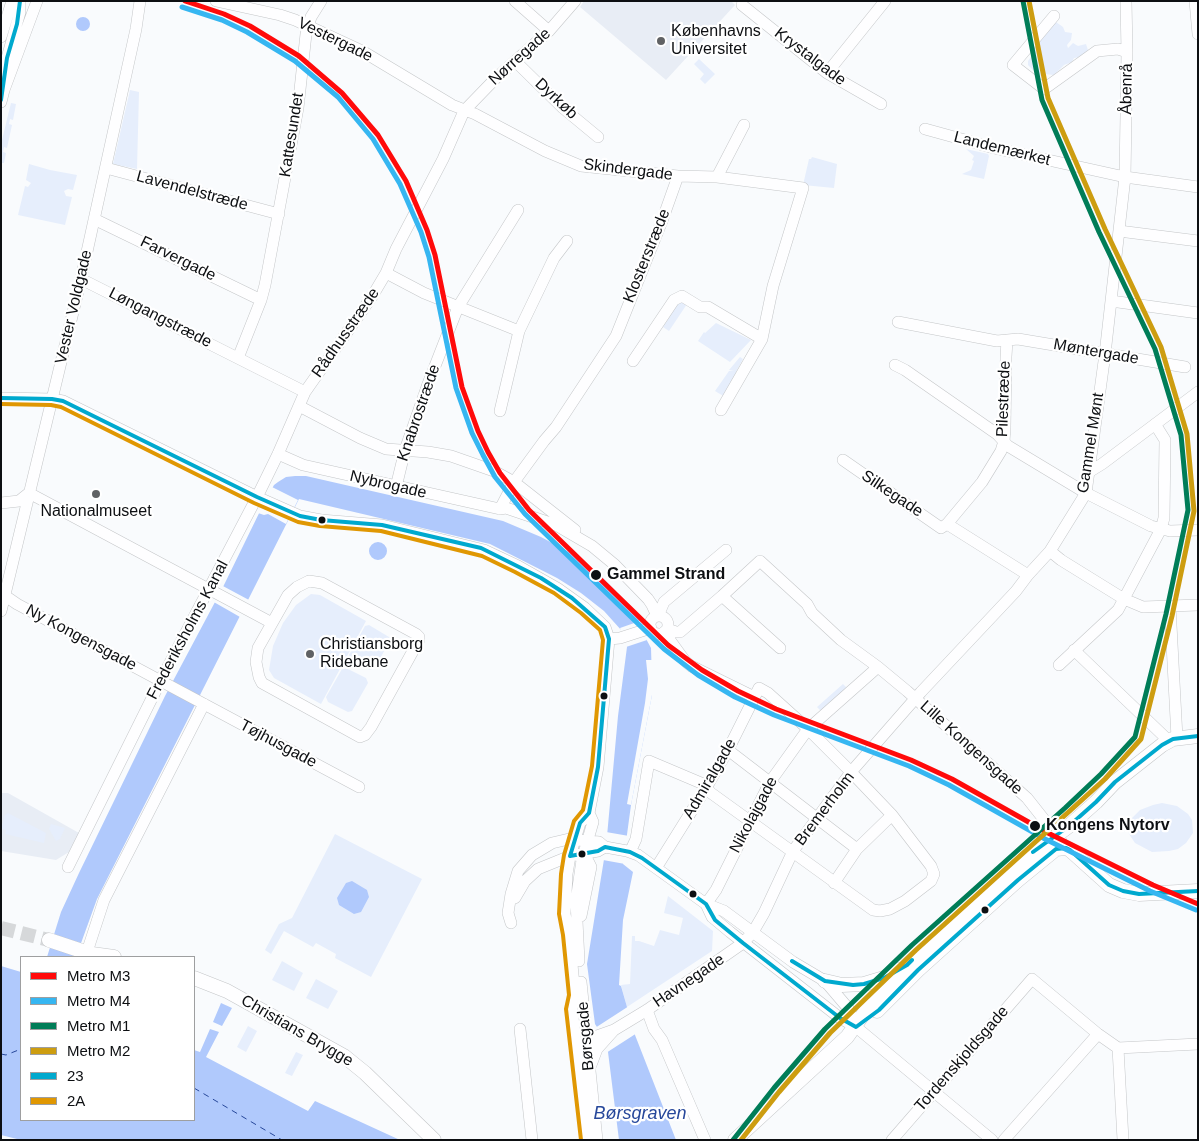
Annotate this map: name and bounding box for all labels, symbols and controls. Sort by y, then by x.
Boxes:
street label: Vestergade [294,14,376,66]
place label: Københavns Universitet [671,22,761,60]
street label: Nørregade [485,24,555,90]
street label: Krystalgade [770,24,850,90]
marker: Københavns Universitet [655,35,667,47]
street label: Åbenrå [1117,63,1137,115]
street label: Dyrkøb [531,74,581,124]
street label: Kattesundet [276,91,308,179]
street label: Landemærket [952,128,1052,170]
street label: Skindergade [582,155,674,185]
street label: Lavendelstræde [134,167,250,215]
street label: Klosterstræde [619,206,675,306]
street label: Farvergade [137,232,219,286]
street label: Vester Voldgade [52,248,96,366]
street label: Løngangstræde [105,284,215,352]
street label: Rådhusstræde [308,285,384,381]
street label: Møntergade [1052,335,1140,369]
street label: Pilestræde [993,360,1015,438]
street label: Knabrostræde [393,362,445,464]
street label: Gammel Mønt [1074,391,1108,495]
street label: Silkegade [858,466,926,522]
street label: Nybrogade [348,467,428,503]
marker: Nationalmuseet [90,488,102,500]
place label: Nationalmuseet [40,502,152,522]
unlabelled marker [317,515,327,525]
street label: Frederiksholms Kanal [143,557,233,703]
place label: Gammel Strand [607,565,725,585]
marker: Gammel Strand [589,568,603,582]
street label: Ny Kongensgade [22,601,140,675]
place label: Christiansborg Ridebane [320,635,423,673]
marker: Christiansborg Ridebane [304,648,316,660]
unlabelled marker [599,691,609,701]
street label: Lille Kongensgade [916,697,1026,799]
street label: Tøjhusgade [236,716,320,772]
street label: Admiralgade [679,735,741,823]
street label: Bremerholm [791,768,859,850]
street label: Nikolajgade [726,774,782,856]
place label: Kongens Nytorv [1046,816,1170,836]
marker: Kongens Nytorv [1028,819,1042,833]
unlabelled marker [577,849,587,859]
unlabelled marker [688,889,698,899]
unlabelled marker [980,905,990,915]
street label: Havnegade [650,950,728,1012]
legend [20,956,195,1121]
text: Metro M3 [67,967,130,984]
street label: Christians Brygge [238,991,356,1071]
text: Metro M4 [67,992,130,1009]
street label: Børsgade [573,1001,599,1071]
street label: Tordenskjoldsgade [911,1002,1013,1116]
text: Metro M1 [67,1017,130,1034]
text: Metro M2 [67,1042,130,1059]
text: 23 [67,1067,84,1084]
text: 2A [67,1092,85,1109]
water label: Børsgraven [593,1103,687,1125]

